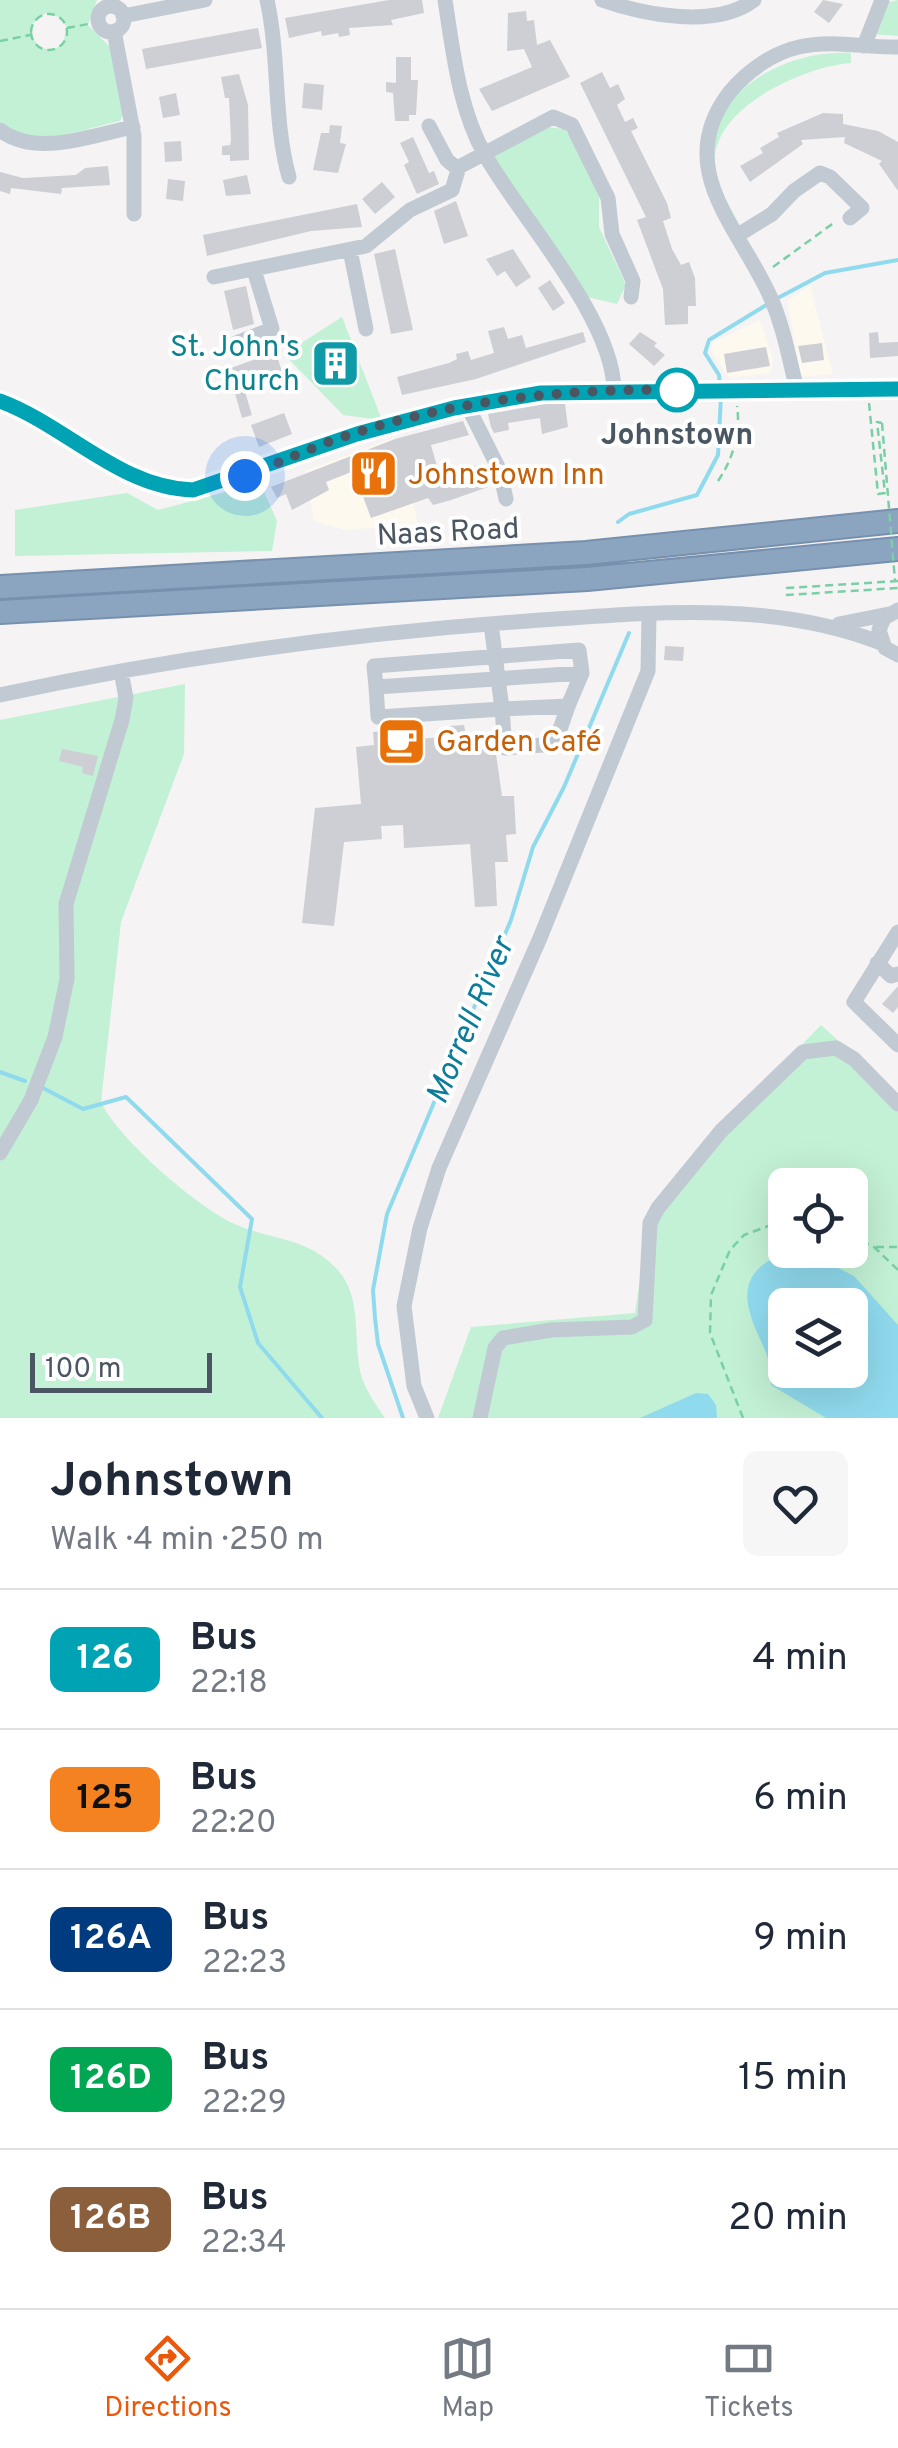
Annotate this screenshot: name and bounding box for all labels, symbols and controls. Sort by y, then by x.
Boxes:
place label: St. John's Church [170,330,300,401]
building icon: St. John's Church [309,337,361,389]
marker: Johnstown [656,369,698,411]
place label: Johnstown [601,418,753,455]
restaurant icon: Johnstown Inn [347,448,399,500]
your location [220,451,270,501]
place label: Johnstown Inn [408,458,605,495]
street label: Naas Road [376,511,520,556]
cafe icon: Garden Café [375,715,427,767]
place label: Garden Café [436,725,602,762]
water label: Morrell River [419,929,526,1111]
map controls [768,1168,868,1388]
button: locate [768,1168,868,1268]
button: layers [768,1288,868,1388]
scale bar [30,1348,212,1392]
text: 100 m [45,1352,121,1388]
button: heart [743,1451,848,1556]
text: Johnstown [50,1453,294,1513]
text: Walk · 4 min · 250 m [50,1521,324,1561]
text: Bus [190,1615,257,1664]
text: 4 min [752,1635,848,1684]
text: 126 [77,1637,133,1681]
text: 22:18 [190,1664,268,1704]
text: Bus [190,1755,257,1804]
text: 6 min [753,1775,848,1824]
text: 125 [77,1777,133,1821]
text: 22:20 [190,1804,277,1844]
text: Bus [202,1895,269,1944]
text: 9 min [753,1915,848,1964]
text: 126A [70,1917,152,1961]
text: 22:23 [202,1944,287,1984]
text: Bus [202,2035,269,2084]
text: 15 min [738,2055,848,2104]
text: 126D [70,2057,152,2101]
text: 22:29 [202,2084,287,2124]
text: Bus [201,2175,269,2224]
text: 20 min [728,2195,848,2244]
text: 126B [70,2197,151,2241]
text: 22:34 [201,2224,287,2264]
tab: Directions [104,2331,232,2427]
tab: Map [440,2331,495,2427]
tab: Tickets [704,2331,794,2427]

